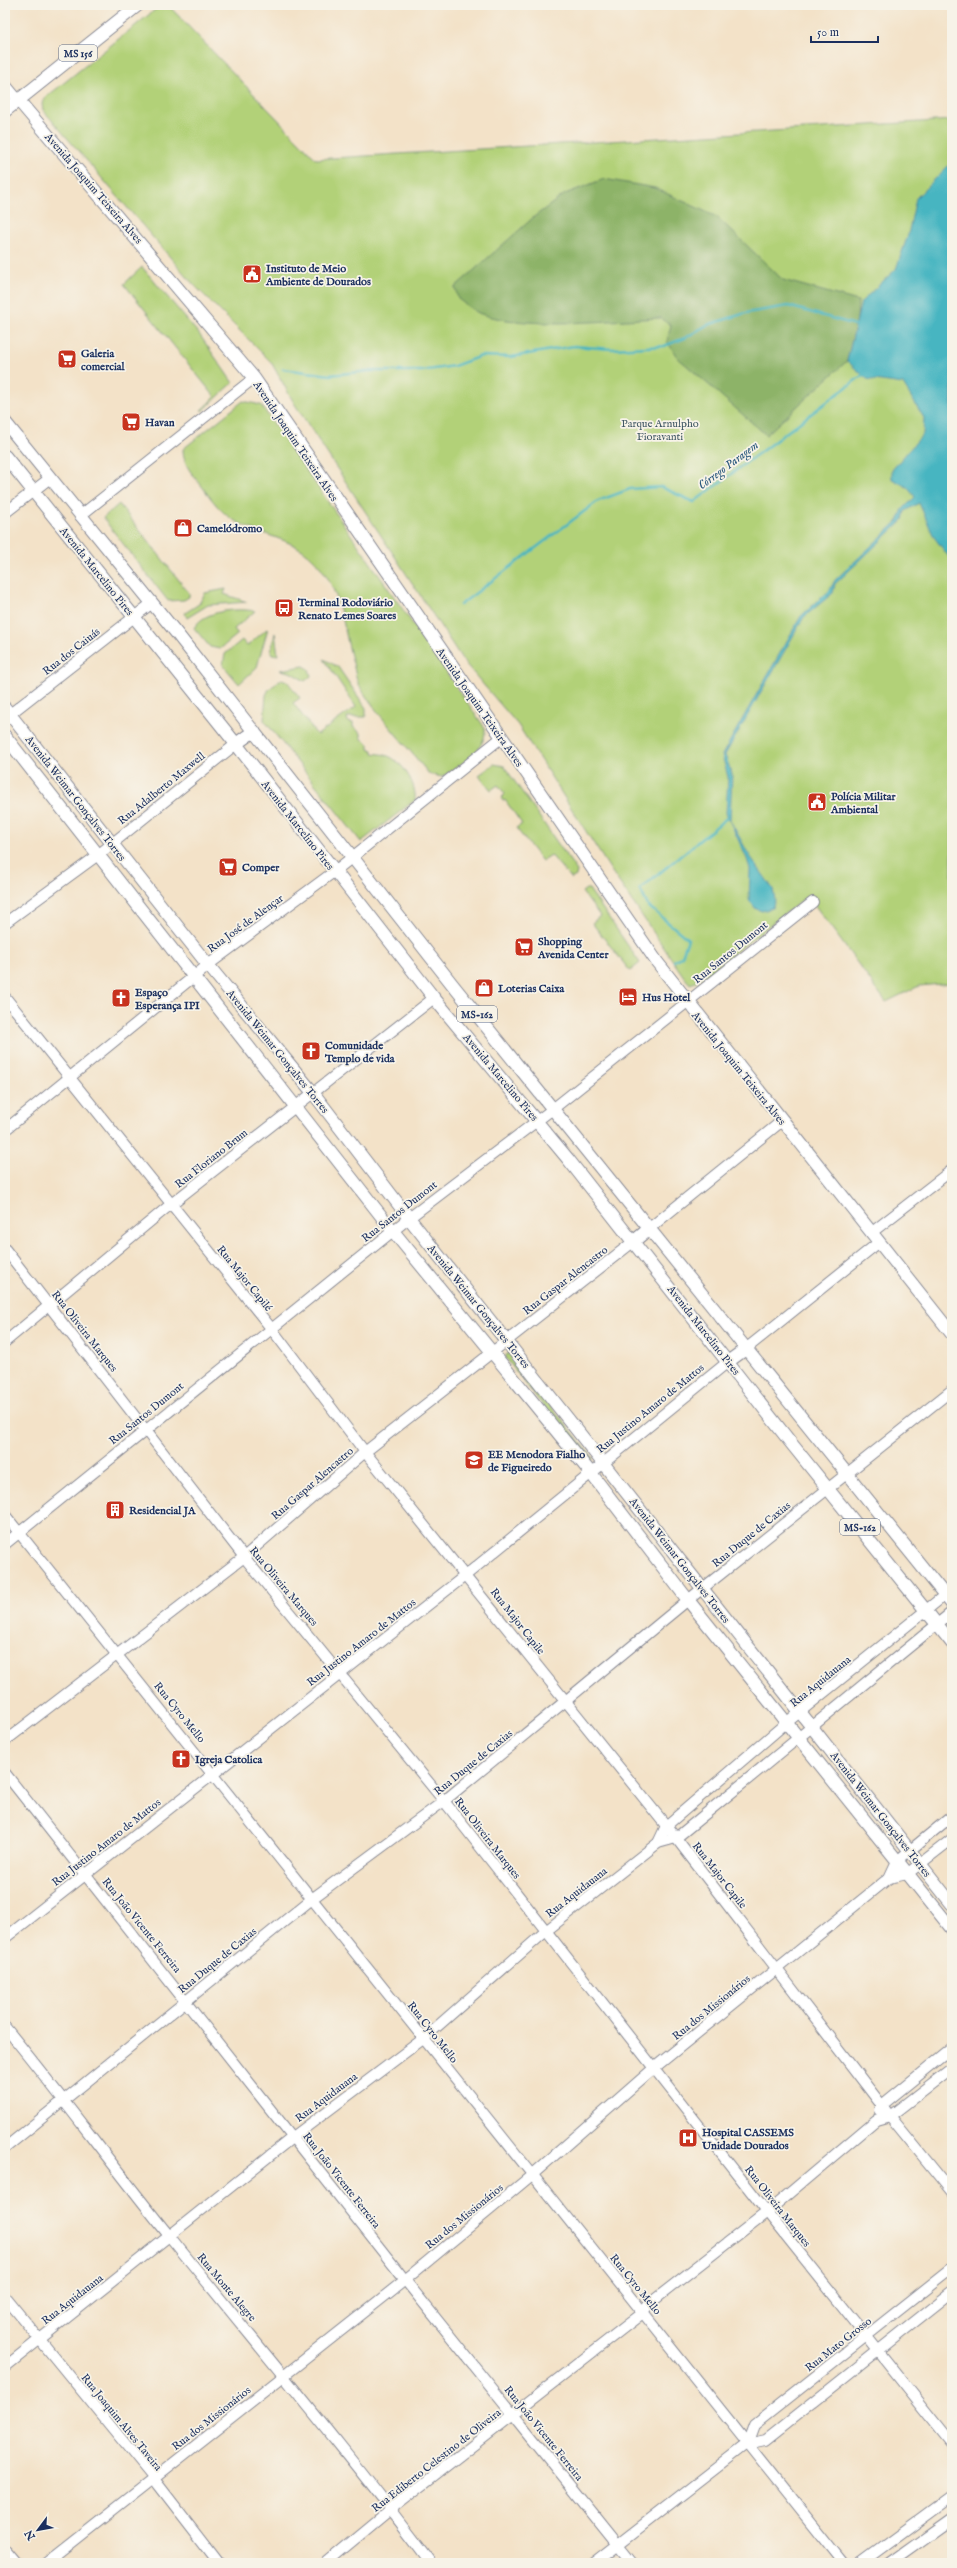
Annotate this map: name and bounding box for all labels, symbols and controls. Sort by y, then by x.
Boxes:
scale bar [811,18,878,44]
text: 50 m [817,25,839,40]
road number: MS 156 [59,45,97,61]
street label: Avenida Joaquim Teixeira Alves [41,130,145,247]
place label: Instituto de Meio Ambiente de Dourados [265,262,371,289]
public building icon: Instituto de Meio Ambiente de Dourados [241,263,263,285]
place label: Galeria comercial [81,347,126,374]
supermarket icon: Galeria comercial [56,348,78,370]
street label: Avenida Joaquim Teixeira Alves [249,378,341,505]
supermarket icon: Havan [120,411,142,433]
place label: Havan [145,416,175,430]
park label: Parque Arnulpho Fioravanti [621,417,699,444]
water label: Córrego Paragem [695,438,762,494]
shop icon: Camelódromo [172,517,194,539]
place label: Camelódromo [197,522,262,536]
street label: Avenida Marcelino Pires [55,524,136,619]
place label: Terminal Rodoviário Renato Lemes Soares [297,596,396,623]
bus stop icon: Terminal Rodoviário Renato Lemes Soares [273,597,295,619]
street label: Rua dos Caiuás [40,625,103,679]
street label: Avenida Joaquim Teixeira Alves [432,644,526,770]
street label: Avenida Weimar Gonçalves Torres [21,732,129,864]
street label: Rua Adalberto Maxwell [115,749,208,828]
street label: Avenida Marcelino Pires [257,777,337,873]
place label: Polícia Militar Ambiental [830,790,897,817]
public building icon: Polícia Militar Ambiental [806,791,828,813]
supermarket icon: Comper [217,856,239,878]
place label: Comper [242,861,280,875]
street label: Rua José de Alençar [205,891,286,956]
street label: Rua Santos Dumont [691,918,771,987]
place label: Shopping Avenida Center [537,935,609,962]
supermarket icon: Shopping Avenida Center [513,936,535,958]
shop icon: Loterias Caixa [473,977,495,999]
place label: Loterias Caixa [497,982,565,996]
place label: Espaço Esperança IPI [135,986,200,1013]
street label: Avenida Weimar Gonçalves Torres [222,986,332,1117]
hotel icon: Hus Hotel [617,986,639,1008]
church icon: Espaço Esperança IPI [110,987,132,1009]
place label: Hus Hotel [642,991,691,1005]
road number: MS-162 [457,1006,497,1022]
street label: Avenida Joaquim Teixeira Alves [687,1008,789,1128]
street label: Avenida Marcelino Pires [459,1030,541,1124]
place label: Comunidade Templo de vida [324,1039,395,1066]
church icon: Comunidade Templo de vida [300,1040,322,1062]
street label: Rua Floriano Brum [172,1126,251,1192]
street label: Rua Santos Dumont [359,1178,440,1246]
street label: Avenida Weimar Gonçalves Torres [423,1241,533,1372]
street label: Rua Major Capilé [213,1243,275,1314]
street label: Rua Gaspar Alencastro [520,1243,611,1318]
street label: Avenida Marcelino Pires [663,1282,743,1378]
street label: Rua Oliveira Marques [48,1288,120,1375]
street label: Rua Justino Amaro de Mattos [594,1361,707,1457]
street label: Rua Santos Dumont [107,1379,187,1448]
street label: Rua Gaspar Alencastro [269,1444,357,1523]
place label: EE Menodora Fialho de Figueiredo [488,1448,585,1475]
school or university icon: EE Menodora Fialho de Figueiredo [463,1449,485,1471]
street label: Avenida Weimar Gonçalves Torres [625,1494,733,1626]
building icon: Residencial JA [104,1499,126,1521]
street label: Rua Duque de Caxias [709,1499,794,1571]
place label: Residencial JA [129,1504,196,1518]
road number: MS-162 [840,1519,880,1535]
street label: Rua Oliveira Marques [246,1544,321,1629]
street label: Rua Major Capile [487,1586,548,1658]
street label: Rua Justino Amaro de Mattos [304,1596,419,1690]
street label: Rua Aquidauana [787,1653,854,1711]
street label: Rua Cyro Mello [150,1679,208,1746]
street label: Rua Duque de Caxias [431,1727,516,1799]
church icon: Igreja Catolica [170,1748,192,1770]
street label: Avenida Weimar Gonçalves Torres [826,1748,934,1880]
place label: Igreja Catolica [195,1753,262,1767]
street label: Rua Oliveira Marques [451,1795,523,1882]
street label: Rua Justino Amaro de Mattos [49,1796,164,1890]
street label: Rua Major Capile [689,1840,750,1912]
street label: Rua Aquidauana [543,1864,610,1921]
street label: Rua João Vicente Ferreira [99,1875,184,1976]
street label: Rua Duque de Caxias [175,1925,260,1997]
street label: Rua dos Missionários [670,1972,754,2044]
street label: Rua Cyro Mello [404,1999,461,2066]
street label: Rua Aquidauana [293,2070,361,2126]
place label: Hospital CASSEMS Unidade Dourados [701,2126,794,2153]
hospital icon: Hospital CASSEMS Unidade Dourados [677,2127,699,2149]
street label: Rua João Vicente Ferreira [299,2130,383,2232]
street label: Rua Oliveira Marques [741,2163,813,2250]
street label: Rua dos Missionários [423,2181,507,2253]
street label: Rua Monte Alegre [194,2251,259,2325]
street label: Rua Cyro Mello [606,2251,664,2318]
street label: Rua Aquidauana [39,2271,106,2328]
street label: Rua Mato Grosso [802,2314,875,2375]
street label: Rua Joaquim Alves Taveira [78,2371,165,2474]
street label: Rua João Vicente Ferreira [501,2383,586,2484]
street label: Rua dos Missionários [169,2384,254,2454]
street label: Rua Ediberto Celestino de Oliveira [369,2406,504,2516]
north arrow [18,2510,58,2550]
text: N [22,2527,39,2543]

